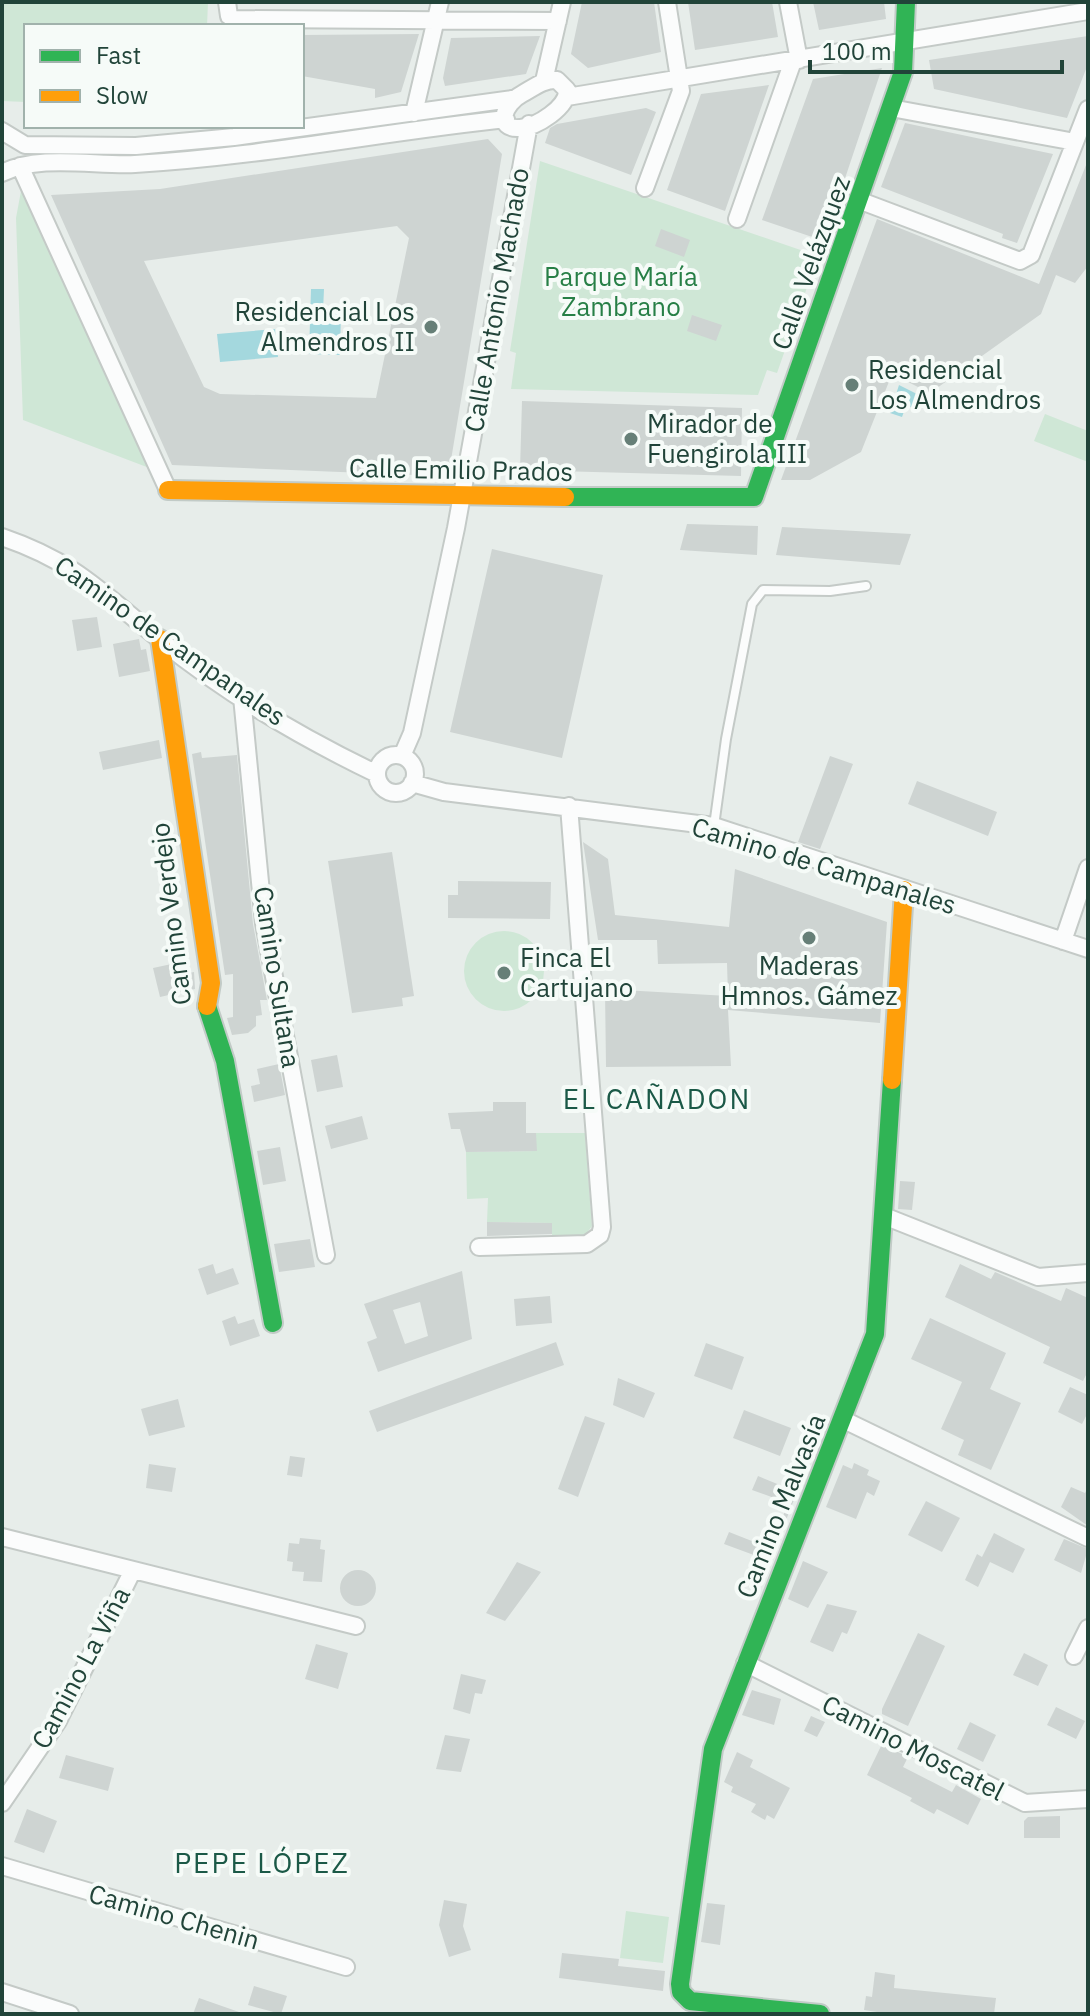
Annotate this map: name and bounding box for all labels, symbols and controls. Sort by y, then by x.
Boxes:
legend [24,24,304,128]
scale bar [810,24,1062,74]
text: 100 m [822,35,892,67]
text: Fast [96,39,141,71]
text: Slow [96,79,148,111]
street label: Calle Antonio Machado [456,165,536,435]
street label: Calle Velázquez [763,171,857,354]
park label: Parque María Zambrano [544,259,698,323]
place label: Residencial Los Almendros II [235,294,415,358]
marker: Residencial Los Almendros II [422,318,440,336]
place label: Residencial Los Almendros [868,352,1041,416]
marker: Residencial Los Almendros [843,376,861,394]
place label: Mirador de Fuengirola III [647,406,807,470]
marker: Mirador de Fuengirola III [622,430,640,448]
street label: Calle Emilio Prados [349,450,573,488]
street label: Camino de Campanales [48,548,293,733]
street label: Camino de Campanales [688,809,961,921]
street label: Camino Verdejo [142,821,198,1007]
street label: Camino Sultana [247,884,309,1070]
marker: Maderas Hmnos. Gámez [800,929,818,947]
place label: Finca El Cartujano [520,940,633,1004]
place label: Maderas Hmnos. Gámez [720,948,898,1012]
marker: Finca El Cartujano [495,964,513,982]
district label: EL CAÑADON [563,1080,751,1117]
street label: Camino Malvasía [728,1408,833,1603]
street label: Camino La Viña [23,1581,137,1754]
street label: Camino Moscatel [816,1686,1010,1808]
district label: PEPE LÓPEZ [174,1844,350,1881]
street label: Camino Chenin [85,1875,264,1957]

